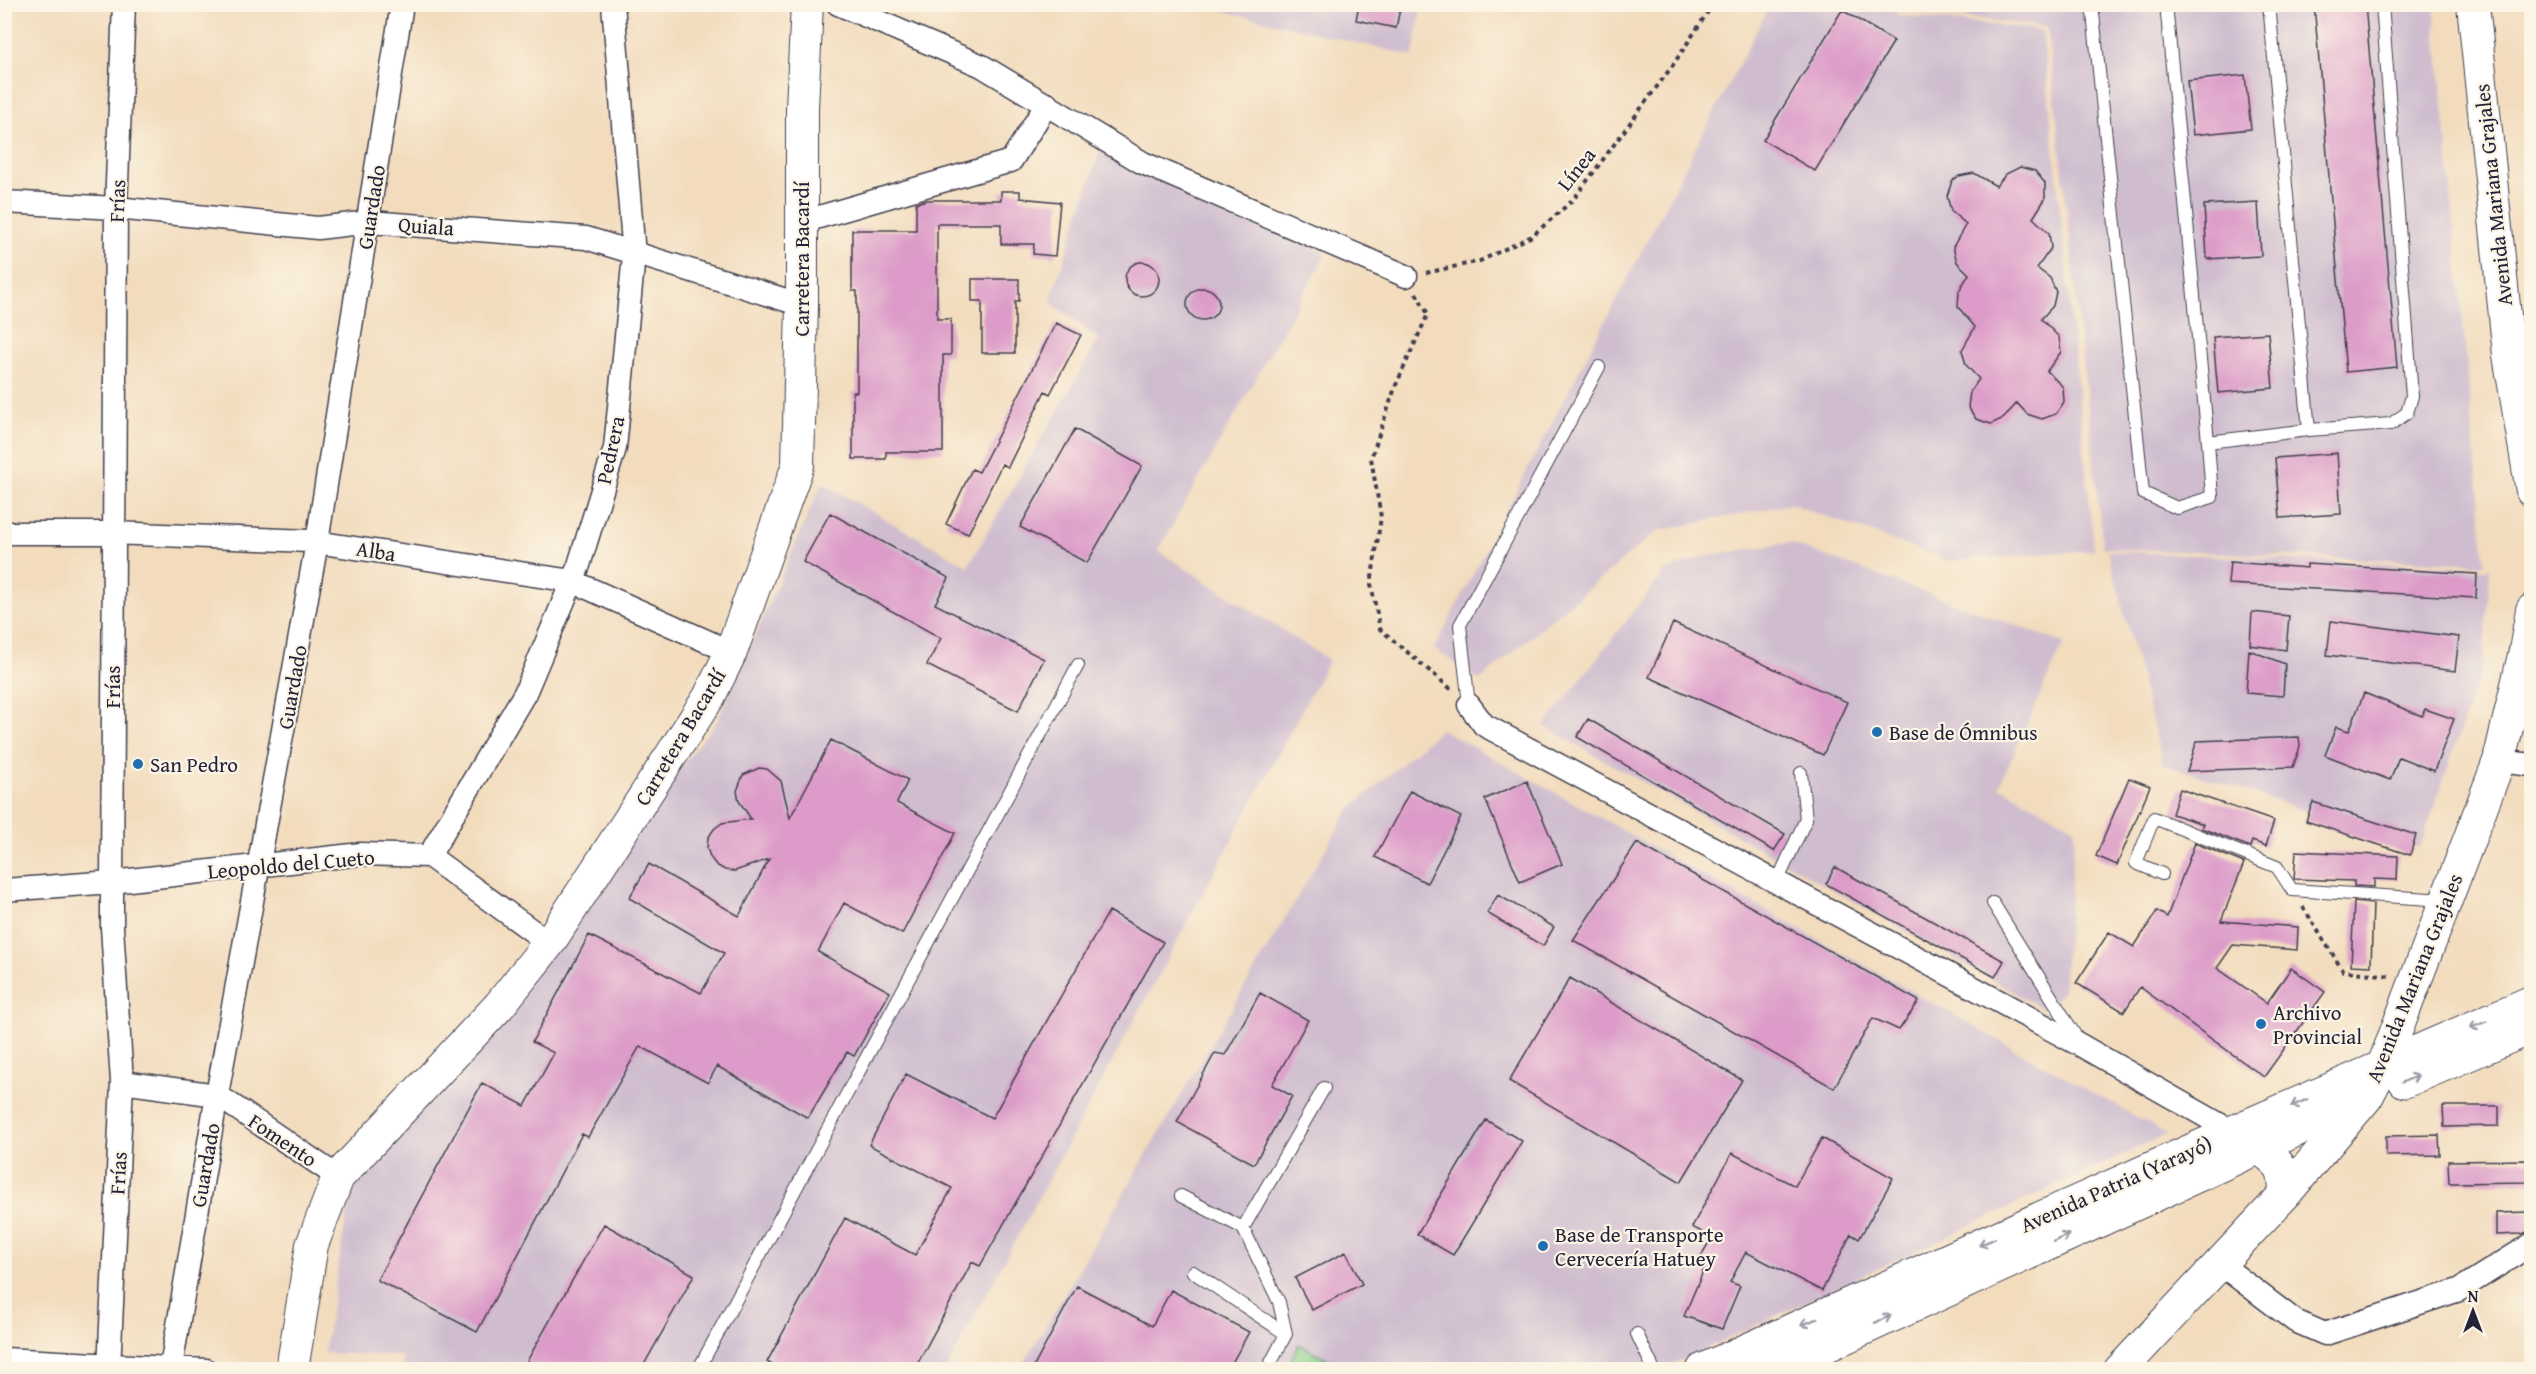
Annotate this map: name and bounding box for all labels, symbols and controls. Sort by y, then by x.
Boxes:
street label: Avenida Mariana Grajales [2466,82,2520,308]
street label: Línea [1549,141,1603,197]
street label: Guardado [349,163,393,251]
street label: Frías [101,179,133,223]
street label: Carretera Bacardí [786,180,817,337]
street label: Quiala [397,209,455,243]
street label: Pedrera [588,413,632,487]
street label: Alba [354,533,398,569]
street label: Guardado [269,642,315,732]
street label: Carretera Bacardí [627,662,734,811]
street label: Frías [97,665,128,709]
place label: Base de Ómnibus [1889,717,2038,748]
marker: Base de Ómnibus [1870,725,1884,739]
place label: San Pedro [150,749,238,780]
marker: San Pedro [131,757,145,771]
street label: Leopoldo del Cueto [206,841,376,887]
street label: Avenida Mariana Grajales [2358,869,2470,1087]
place label: Archivo Provincial [2273,997,2362,1052]
marker: Archivo Provincial [2254,1017,2268,1031]
one-way arrow [2469,1020,2487,1031]
one-way arrow [2401,1073,2419,1084]
one-way arrow [2290,1098,2309,1109]
street label: Fomento [242,1106,324,1174]
street label: Guardado [182,1120,228,1210]
street label: Avenida Patria (Yarayó) [2015,1128,2217,1240]
street label: Frías [101,1151,135,1195]
place label: Base de Transporte Cervecería Hatuey [1555,1219,1724,1274]
one-way arrow [2051,1231,2069,1243]
one-way arrow [1978,1237,1996,1248]
marker: Base de Transporte Cervecería Hatuey [1536,1239,1550,1253]
north arrow [2443,1281,2503,1341]
text: N [2468,1284,2479,1308]
one-way arrow [1874,1312,1892,1324]
one-way arrow [1800,1317,1818,1328]

